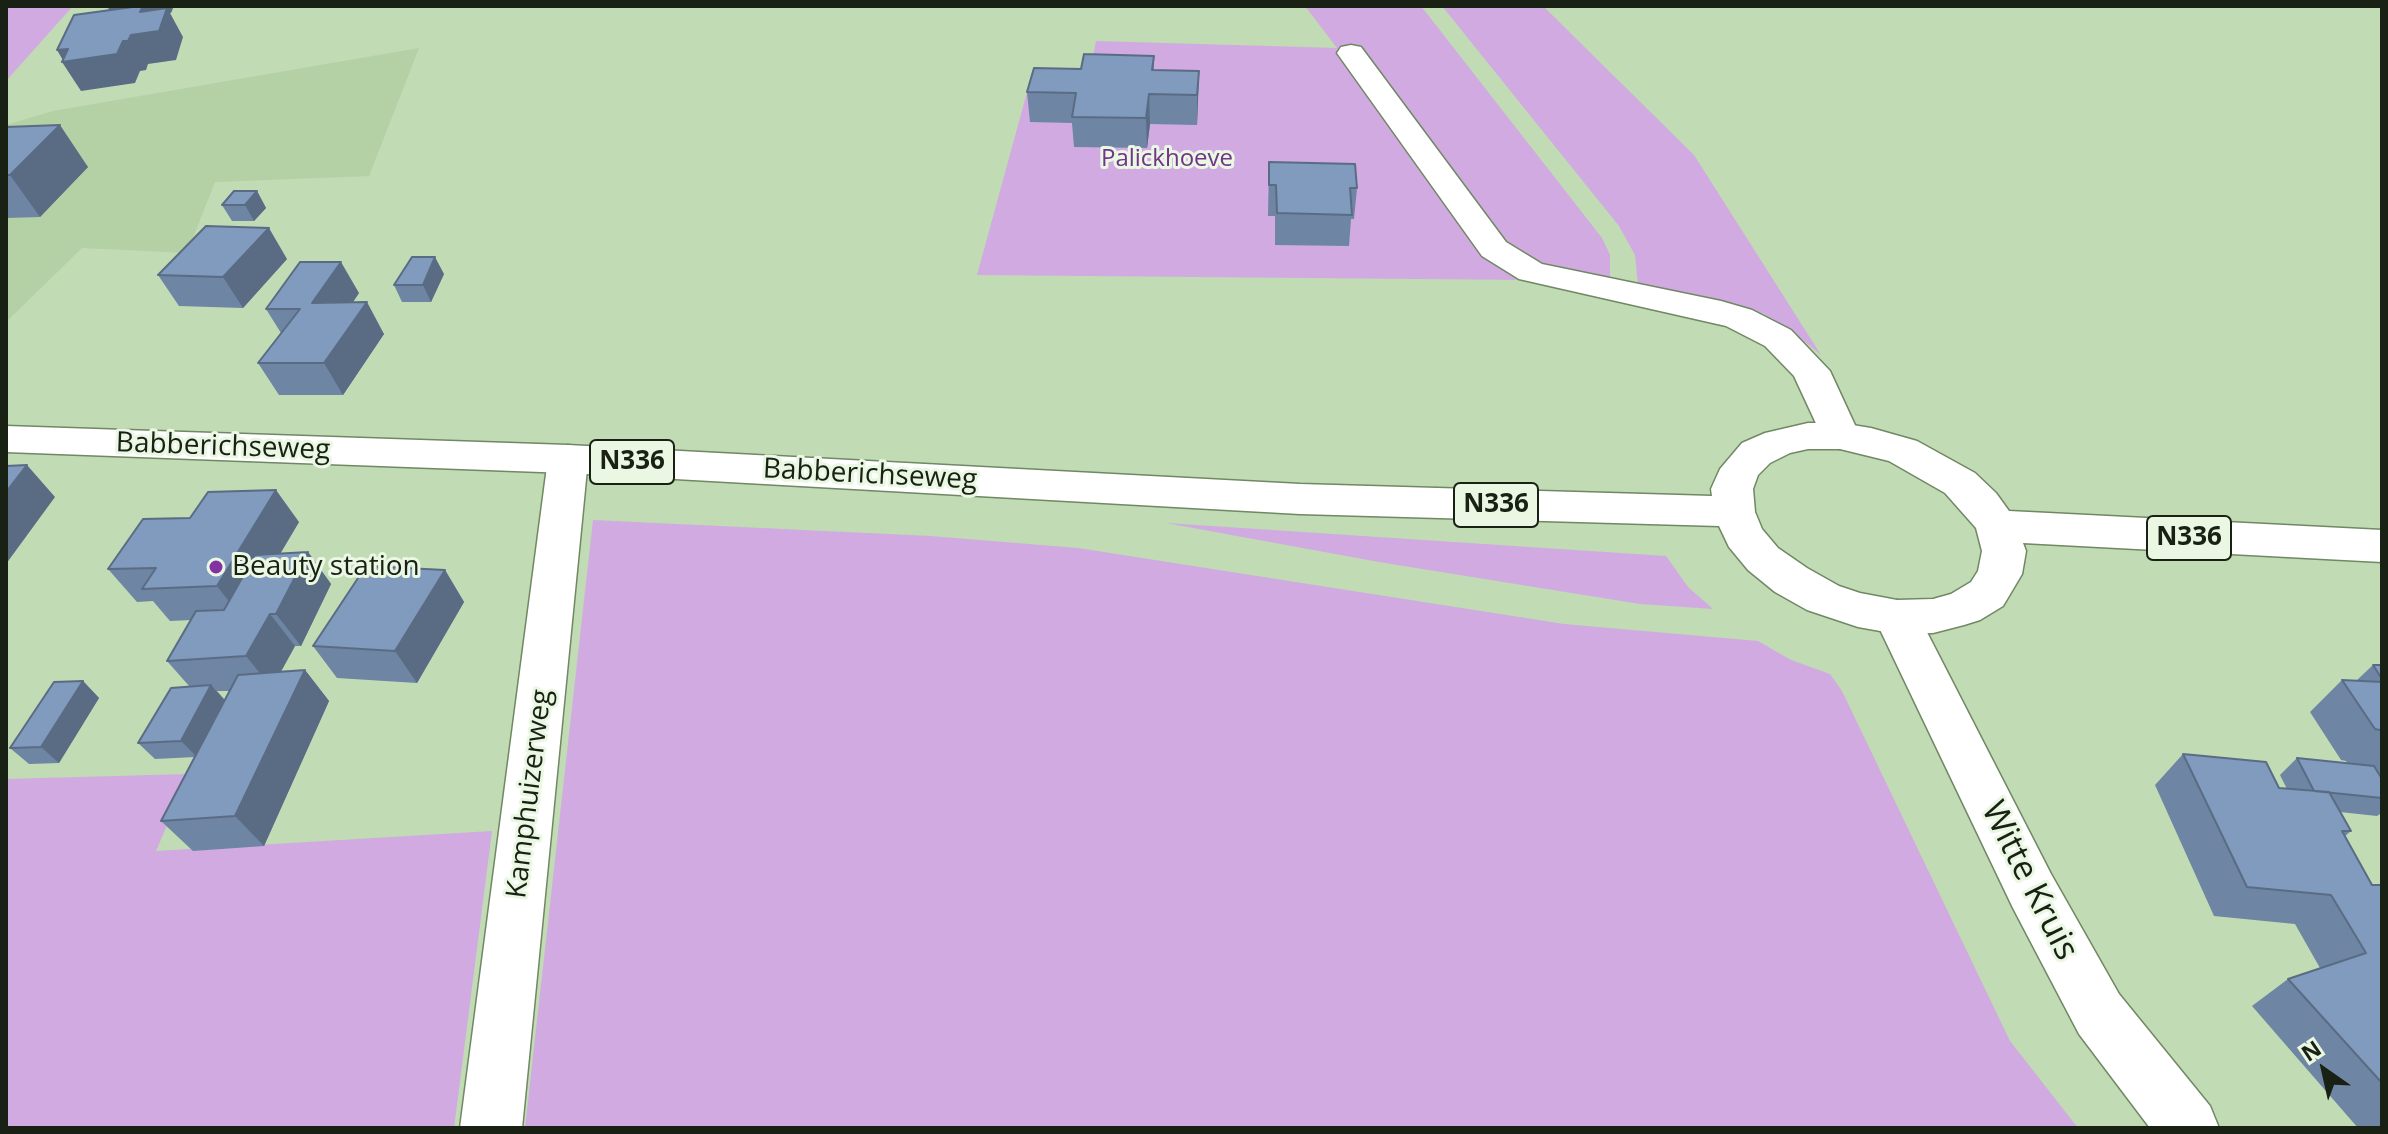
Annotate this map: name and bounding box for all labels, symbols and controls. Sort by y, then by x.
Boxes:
park label: Palickhoeve [1101,145,1233,173]
street label: Babberichseweg [115,426,331,468]
road number: N336 [590,440,674,484]
street label: Babberichseweg [762,453,978,497]
road number: N336 [1454,483,1538,527]
road number: N336 [2147,516,2231,560]
place label: Beauty station [232,550,420,584]
marker: Beauty station [207,558,225,576]
street label: Kamphuizerweg [501,688,559,900]
street label: Witte Kruis [1972,795,2086,967]
north arrow [2284,1030,2364,1110]
text: N [2295,1033,2326,1068]

